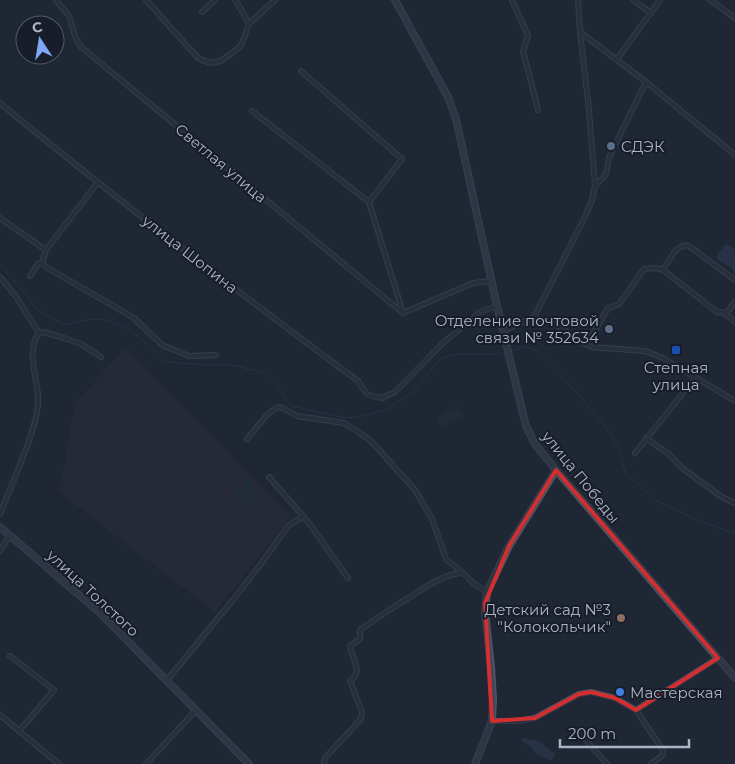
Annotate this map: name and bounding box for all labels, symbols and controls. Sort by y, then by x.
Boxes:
north arrow [15,15,65,65]
text: С [30,17,44,37]
street label: Светлая улица [171,119,271,207]
place label: СДЭК [621,137,665,156]
marker: СДЭК [605,140,617,152]
street label: улица Шопина [138,210,242,297]
place label: Отделение почтовой связи № 352634 [435,311,599,347]
marker: Отделение почтовой связи № 352634 [603,323,615,335]
marker: Степная улица [670,344,682,356]
place label: Степная улица [644,358,708,394]
street label: улица Победы [537,426,624,527]
street label: улица Толстого [42,545,143,640]
place label: Детский сад №3 "Колокольчик" [485,600,611,636]
marker: Детский сад №3 "Колокольчик" [615,612,627,624]
place label: Мастерская [630,683,723,702]
marker: Мастерская [614,686,626,698]
scale bar [560,716,689,748]
text: 200 m [568,724,616,743]

